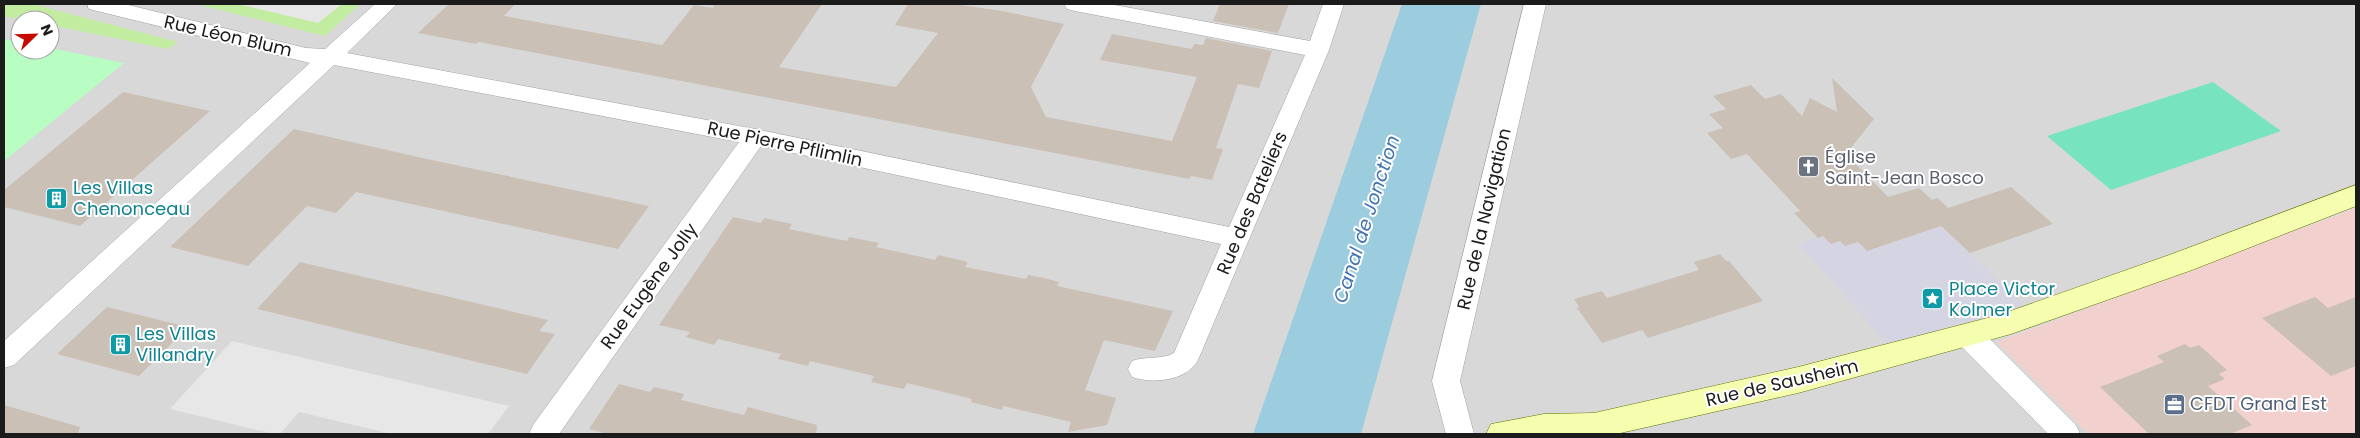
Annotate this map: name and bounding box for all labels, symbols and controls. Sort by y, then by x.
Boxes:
street label: Rue Léon Blum [162,9,295,62]
north arrow [10,10,60,60]
text: N [36,21,58,39]
street label: Rue Pierre Pflimlin [705,115,865,172]
street label: Rue de la Navigation [1450,126,1517,312]
street label: Rue des Bateliers [1210,128,1293,278]
water label: Canal de Jonction [1327,132,1406,307]
place label: Église Saint-Jean Bosco [1825,144,1984,190]
church icon: Église Saint-Jean Bosco [1797,155,1821,179]
place label: Les Villas Chenonceau [73,175,190,221]
building icon: Les Villas Chenonceau [45,186,69,210]
street label: Rue Eugène Jolly [594,218,703,354]
place label: Place Victor Kolmer [1949,276,2056,322]
place icon: Place Victor Kolmer [1921,287,1945,311]
place label: Les Villas Villandry [136,321,216,367]
building icon: Les Villas Villandry [108,332,132,356]
street label: Rue de Sausheim [1703,353,1861,412]
place label: CFDT Grand Est [2190,391,2327,416]
office icon: CFDT Grand Est [2162,392,2186,416]

